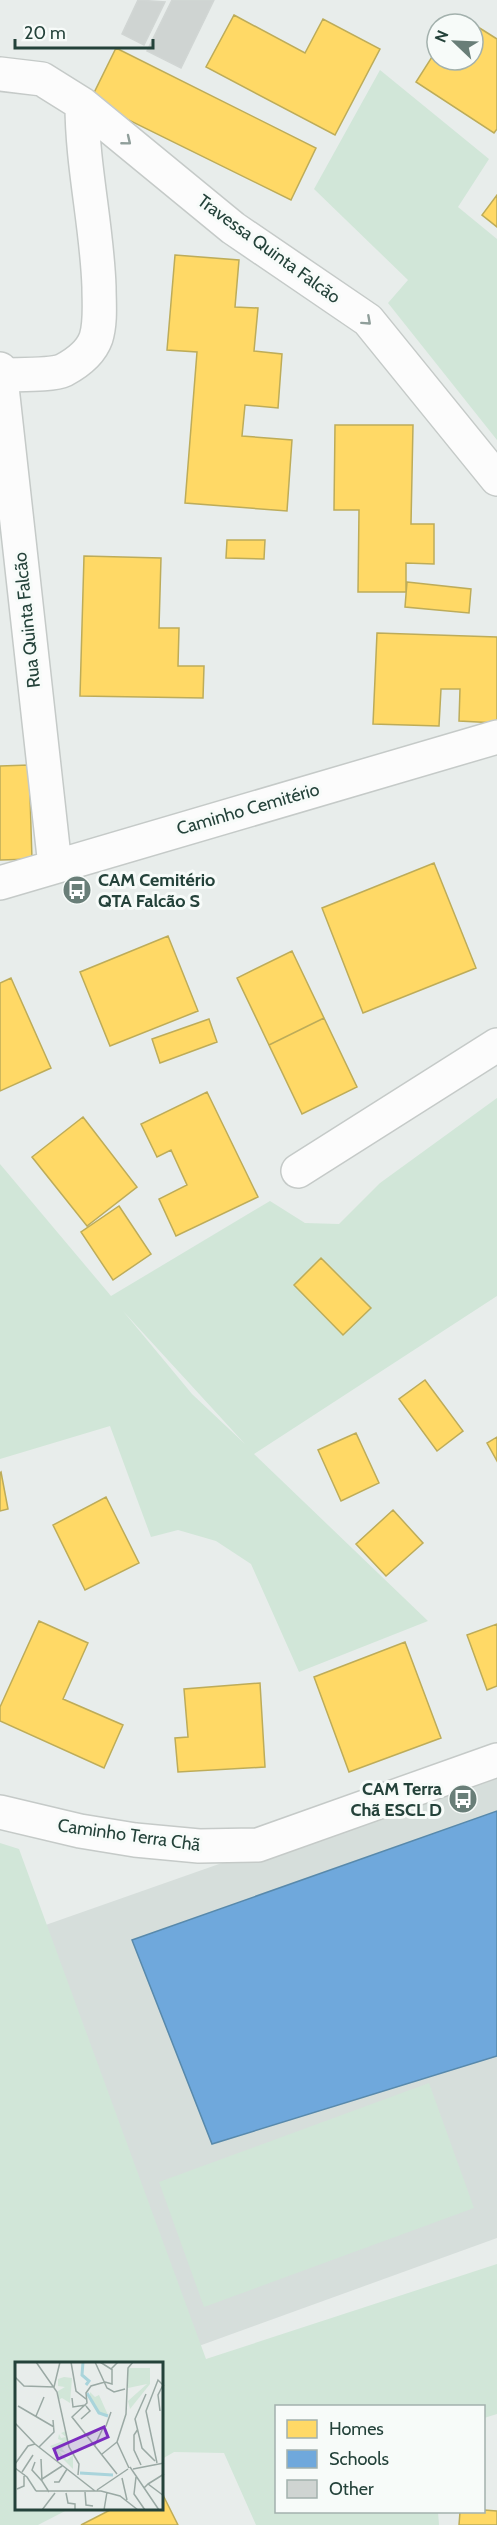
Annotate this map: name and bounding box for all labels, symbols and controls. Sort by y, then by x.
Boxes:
scale bar [15,12,153,50]
north arrow [425,12,485,72]
text: 20 m [24,22,66,44]
text: N [431,27,453,45]
one-way arrow [120,134,131,145]
street label: Travessa Quinta Falcão [193,190,345,308]
one-way arrow [360,314,371,325]
street label: Rua Quinta Falcão [9,551,45,689]
street label: Caminho Cemitério [174,778,322,840]
place label: CAM Cemitério QTA Falcão S [98,869,215,912]
bus stop icon: CAM Cemitério QTA Falcão S [61,874,93,906]
place label: CAM Terra Chã ESCL D [350,1778,442,1821]
bus stop icon: CAM Terra Chã ESCL D [447,1783,479,1815]
street label: Caminho Terra Chã [56,1814,202,1856]
inset map [15,2362,164,2510]
legend [275,2405,485,2513]
text: Homes [329,2418,384,2440]
text: Schools [329,2448,389,2470]
text: Other [329,2478,374,2500]

